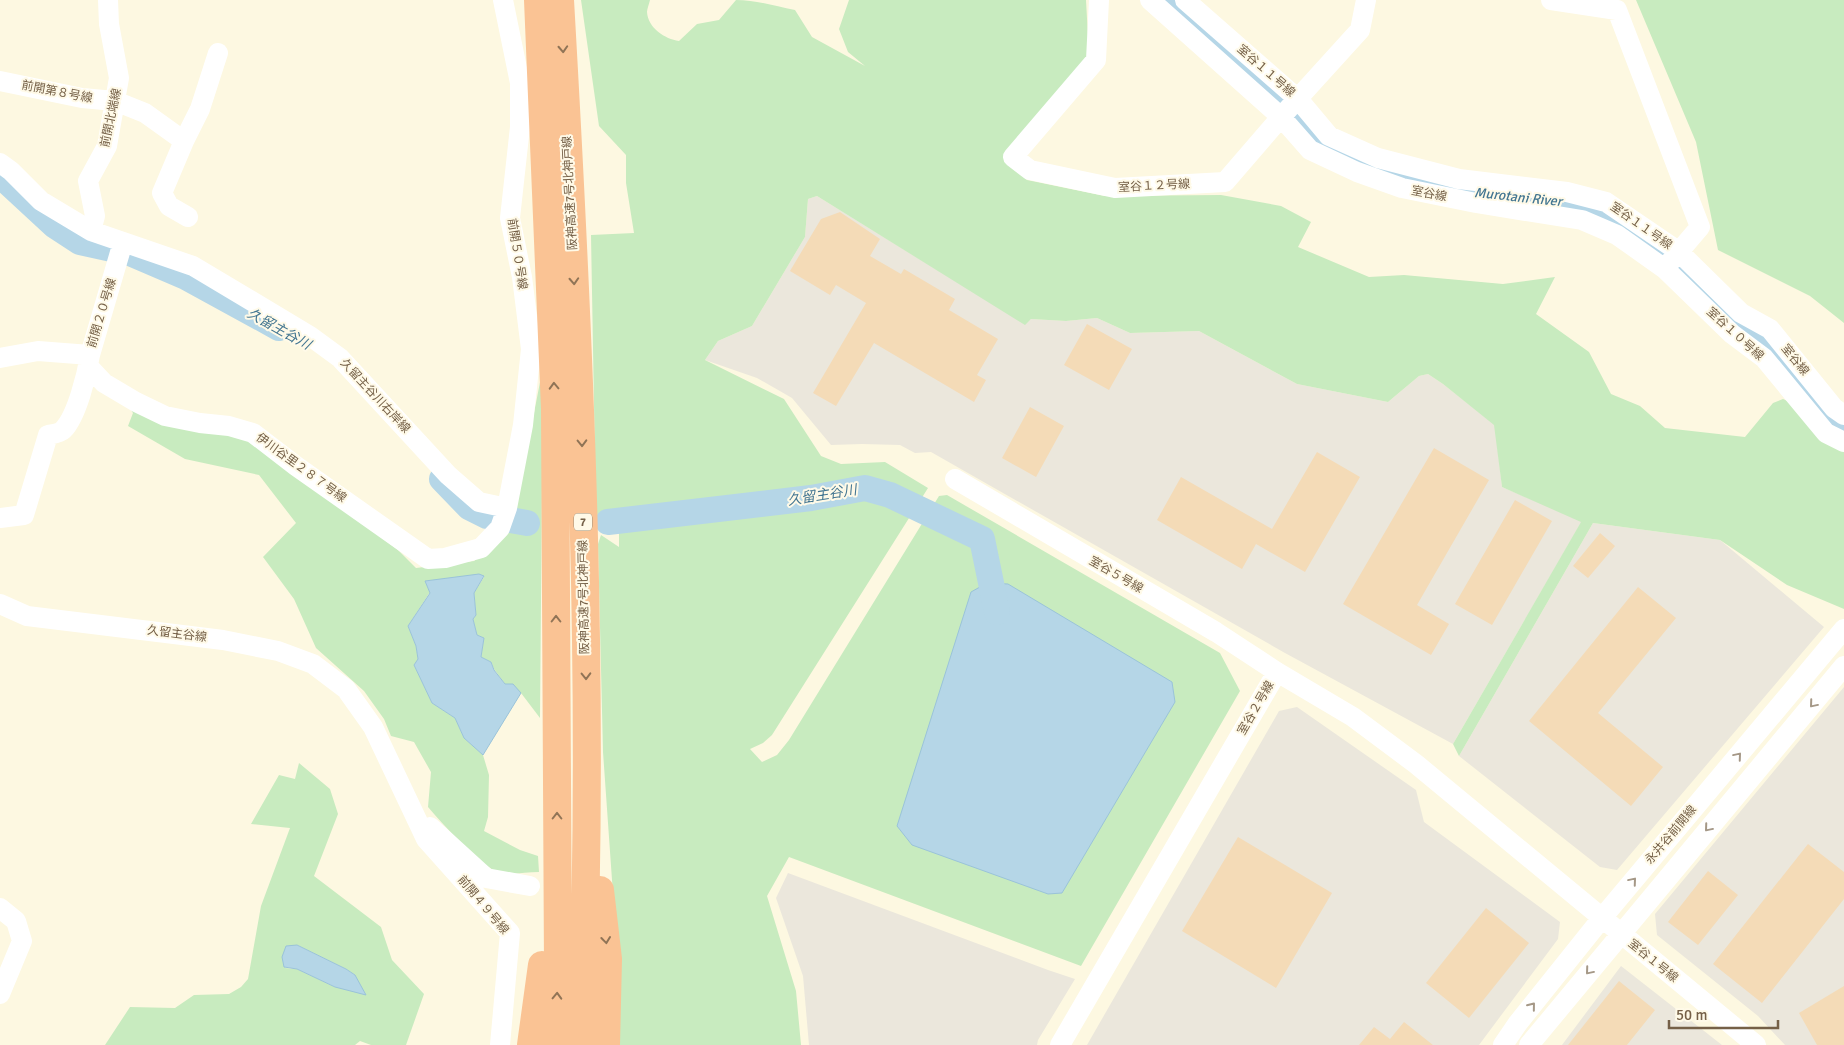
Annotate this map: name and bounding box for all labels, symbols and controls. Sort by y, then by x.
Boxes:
street label: 室谷１１号線 [1234,42,1298,100]
one-way arrow [557,45,568,53]
street label: 前開第８号線 [20,78,94,106]
street label: 前開北端線 [97,87,125,149]
street label: 阪神高速7号北神戸線 [560,135,580,251]
street label: 室谷１２号線 [1118,177,1190,195]
street label: 室谷線 [1410,183,1448,205]
water label: Murotani River [1473,184,1564,210]
street label: 室谷１１号線 [1607,199,1675,253]
street label: 前開５０号線 [504,217,530,291]
street label: 前開２０号線 [84,276,120,350]
one-way arrow [569,277,580,285]
street label: 室谷１０号線 [1703,304,1767,364]
water label: 久留主谷川 [244,305,315,354]
street label: 室谷線 [1778,341,1812,379]
street label: 久留主谷川右岸線 [337,356,413,436]
one-way arrow [549,382,560,390]
street label: 伊川谷里２８７号線 [253,430,349,506]
one-way arrow [577,440,587,447]
water label: 久留主谷川 [786,481,860,509]
road number: 7 [574,514,592,530]
street label: 阪神高速7号北神戸線 [576,540,592,654]
street label: 室谷５号線 [1086,554,1146,596]
one-way arrow [551,615,561,622]
street label: 久留主谷線 [146,623,208,645]
one-way arrow [581,672,591,680]
street label: 室谷２号線 [1235,678,1277,738]
one-way arrow [1810,698,1818,707]
one-way arrow [1732,753,1740,762]
street label: 永井谷前開線 [1642,803,1700,867]
one-way arrow [552,812,562,820]
one-way arrow [1705,823,1714,832]
street label: 前開４９号線 [454,873,512,937]
one-way arrow [1628,877,1637,886]
one-way arrow [600,936,611,944]
street label: 室谷１号線 [1625,936,1681,986]
one-way arrow [1586,965,1595,974]
one-way arrow [551,992,562,1000]
scale bar [1669,998,1778,1030]
one-way arrow [1527,1003,1535,1012]
text: 50 m [1676,1006,1707,1024]

